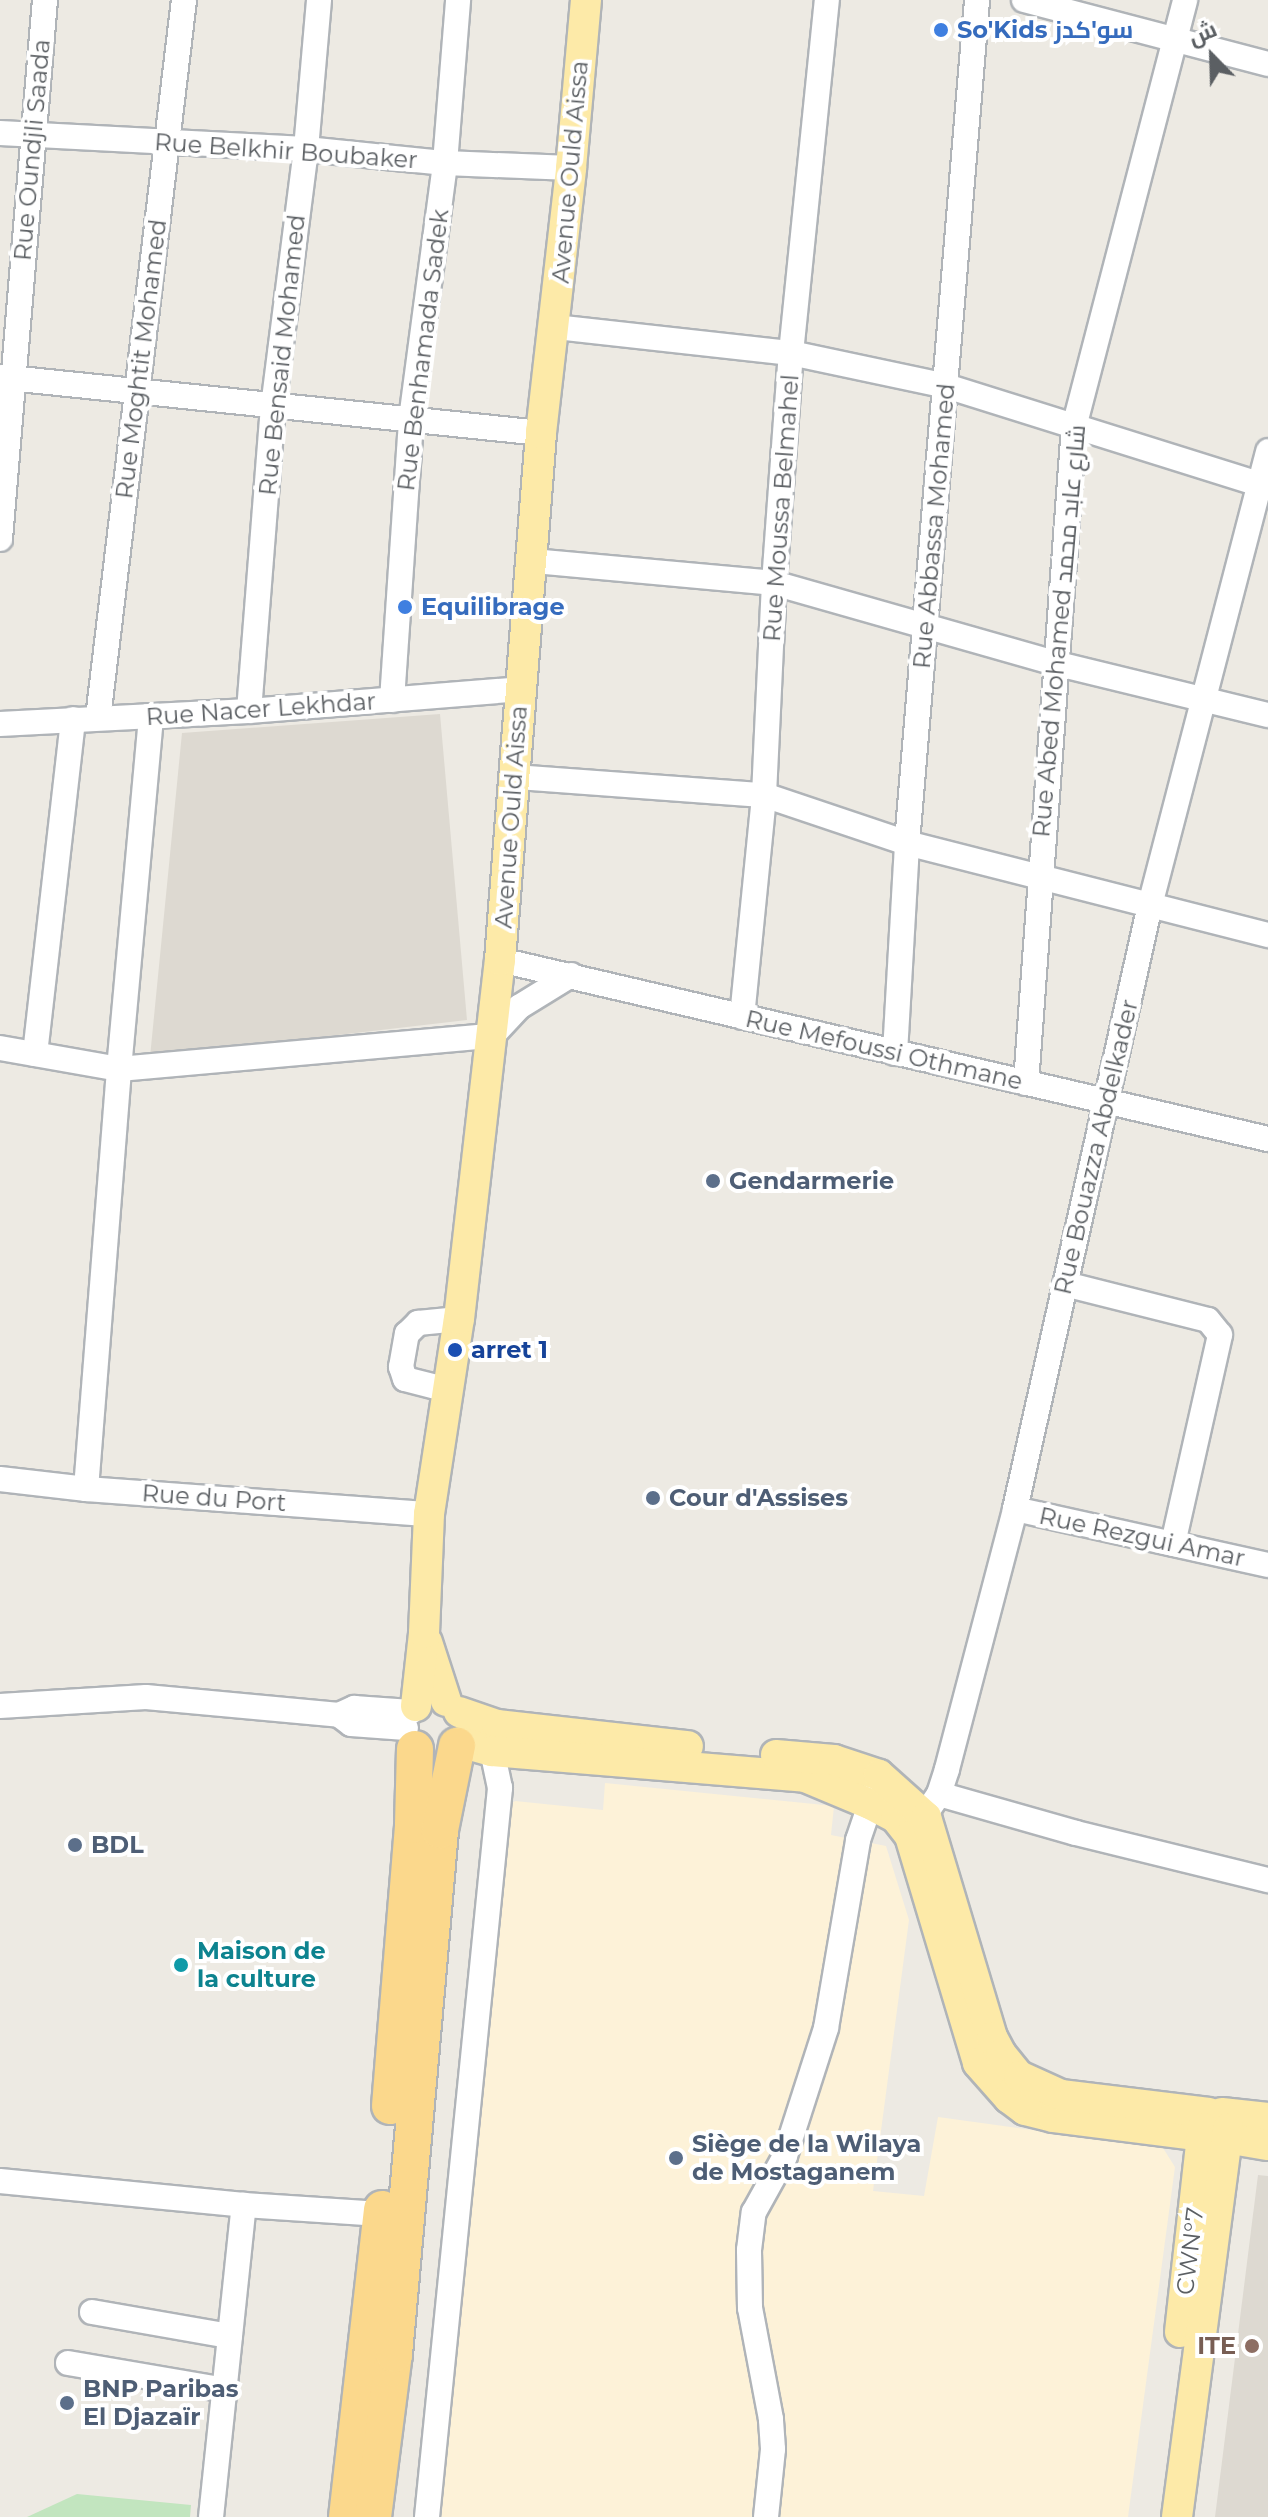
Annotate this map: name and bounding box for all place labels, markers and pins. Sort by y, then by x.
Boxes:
place label: So'Kids سو'كدز [957,16,1133,44]
marker: So'Kids سو'كدز [932,21,950,39]
place label: Equilibrage [421,593,565,621]
marker: Equilibrage [396,598,414,616]
place label: Gendarmerie [729,1167,894,1195]
marker: Gendarmerie [704,1172,722,1190]
place label: arret 1 [471,1336,548,1364]
marker: arret 1 [446,1341,464,1359]
place label: Cour d'Assises [669,1484,848,1512]
marker: Cour d'Assises [644,1489,662,1507]
place label: BDL [91,1831,144,1859]
marker: BDL [66,1836,84,1854]
place label: Maison de la culture [197,1937,326,1993]
marker: Maison de la culture [172,1956,190,1974]
place label: Siège de la Wilaya de Mostaganem [692,2130,921,2186]
marker: Siège de la Wilaya de Mostaganem [667,2149,685,2167]
place label: ITE [1197,2332,1236,2360]
marker: ITE [1243,2337,1261,2355]
place label: BNP Paribas El Djazaïr [83,2375,239,2431]
marker: BNP Paribas El Djazaïr [58,2394,76,2412]

